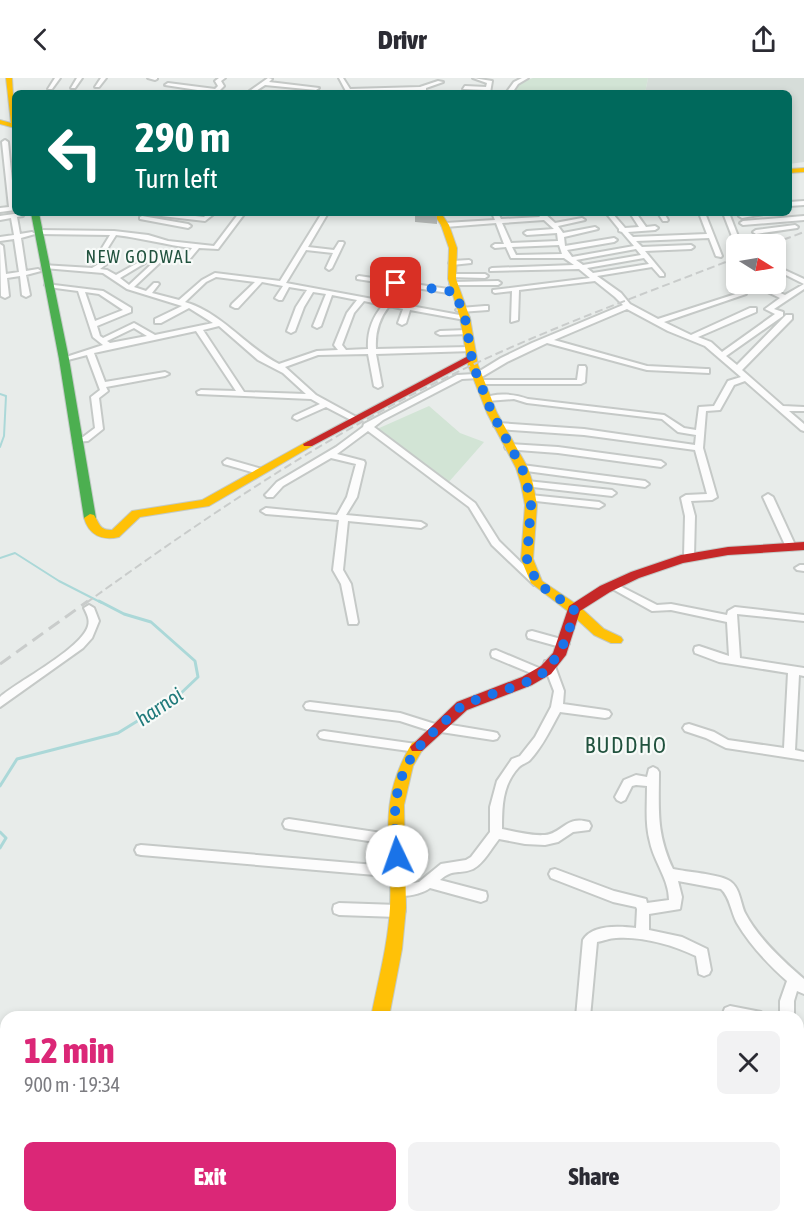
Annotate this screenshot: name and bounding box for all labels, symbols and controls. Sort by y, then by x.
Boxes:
icon: back [24,23,57,56]
icon: share [747,23,780,56]
text: Drivr [378,24,426,55]
text: 290 m [135,113,230,161]
icon: left [36,114,114,192]
text: Turn left [135,163,218,194]
north arrow [726,234,786,294]
map controls [726,234,786,294]
district label: NEW GODWAL [85,246,193,267]
pin [370,257,421,308]
icon: arrive [379,266,412,299]
water label: harnoi [131,682,187,730]
district label: BUDDHO [585,732,667,758]
position arrow [365,824,429,888]
text: 12 min [24,1029,114,1071]
button: close [717,1031,780,1094]
text: 900 m · 19:34 [24,1073,120,1096]
button: Exit [24,1142,396,1211]
button: Share [408,1142,780,1211]

